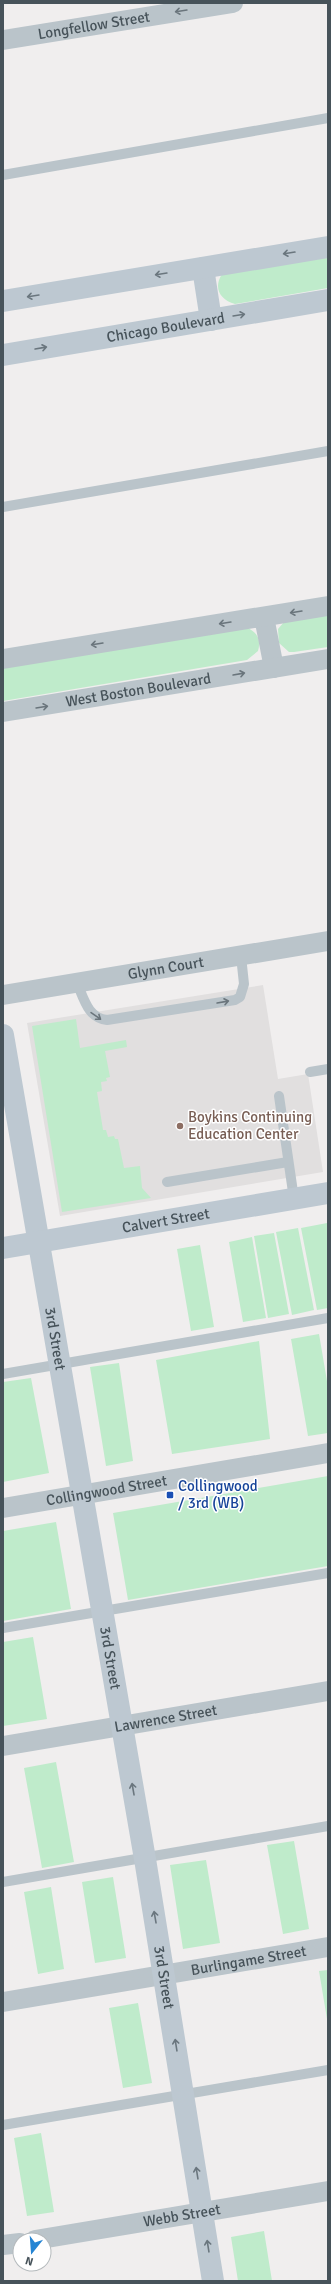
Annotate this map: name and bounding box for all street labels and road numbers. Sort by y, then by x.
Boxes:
street label: Longfellow Street [37,8,151,43]
street label: Chicago Boulevard [105,309,226,346]
street label: West Boston Boulevard [64,669,212,711]
street label: Glynn Court [126,953,205,983]
street label: Calvert Street [121,1204,211,1237]
street label: 3rd Street [41,1306,70,1372]
street label: Collingwood Street [45,1471,168,1510]
street label: 3rd Street [96,1625,125,1691]
street label: Lawrence Street [113,1701,218,1736]
street label: Burlingame Street [189,1942,308,1979]
street label: 3rd Street [150,1944,178,2010]
street label: Webb Street [142,2200,222,2231]

